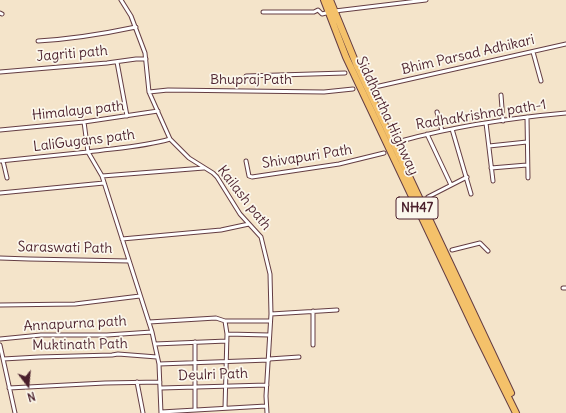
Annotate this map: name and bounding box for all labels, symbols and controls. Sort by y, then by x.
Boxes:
street label: Bhim Parsad Adhikari [400,32,536,78]
street label: Jagriti path [36,43,108,65]
street label: Siddhartha Highway [352,54,422,178]
street label: Bhupraj Path [210,72,292,88]
street label: RadhaKrishna path-1 [415,96,547,134]
street label: Himalaya path [31,98,125,124]
street label: LaliGugans path [32,126,136,156]
street label: Shivapuri Path [261,142,353,172]
street label: Kailash path [214,162,274,234]
road number: NH47 [396,197,438,219]
street label: Saraswati Path [17,239,113,257]
street label: Annapurna path [23,313,127,335]
street label: Muktinath Path [32,336,128,354]
north arrow [8,365,48,405]
street label: Deulri Path [178,365,248,385]
text: N [26,389,37,404]

